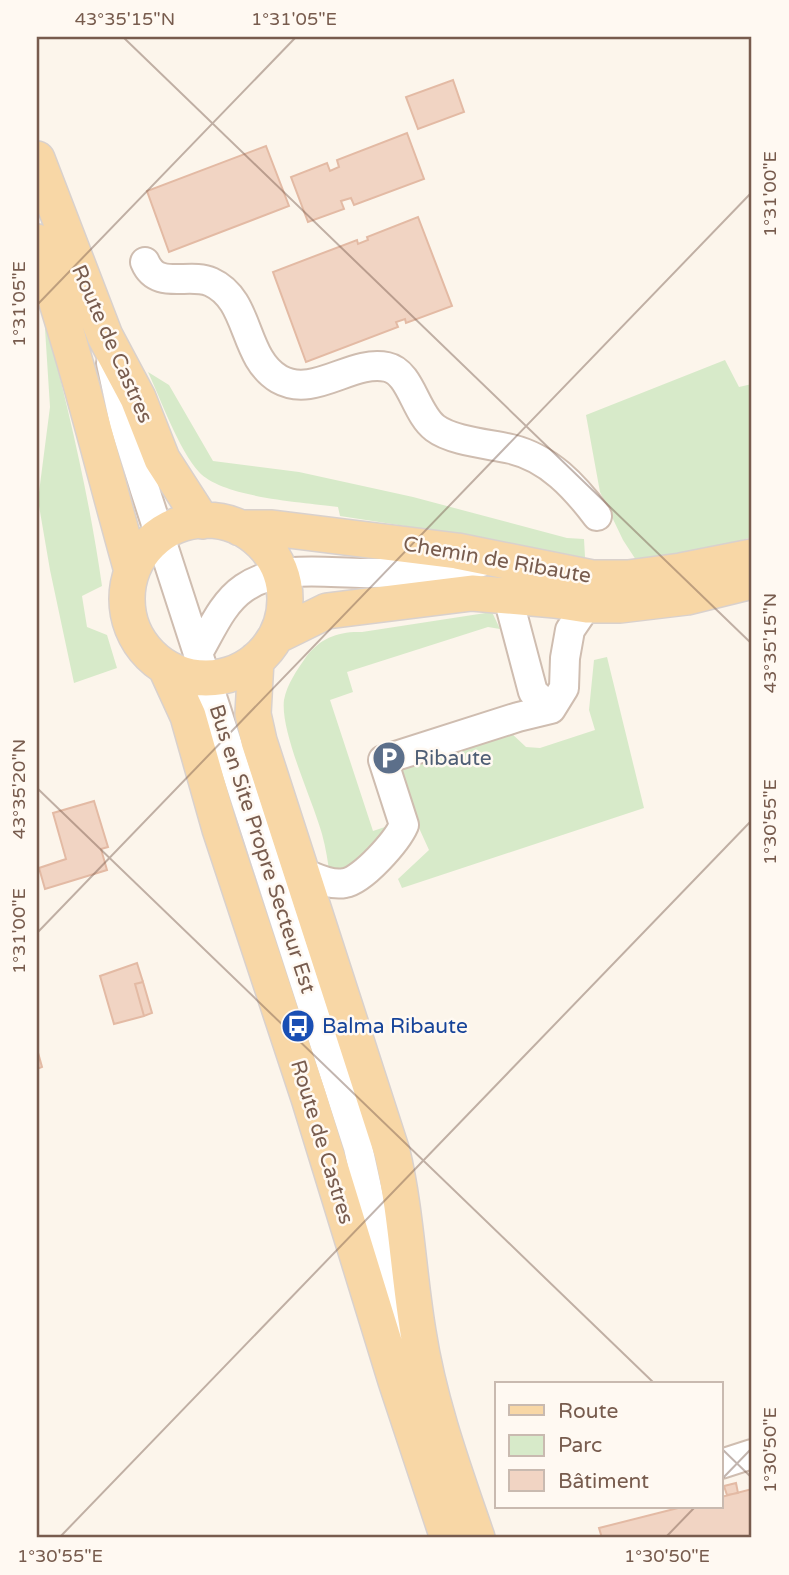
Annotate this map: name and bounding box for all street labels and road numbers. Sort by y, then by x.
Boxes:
street label: Route de Castres [66,261,158,427]
street label: Chemin de Ribaute [401,531,593,589]
street label: Bus en Site Propre Secteur Est [203,701,321,997]
street label: Route de Castres [285,1057,359,1227]

